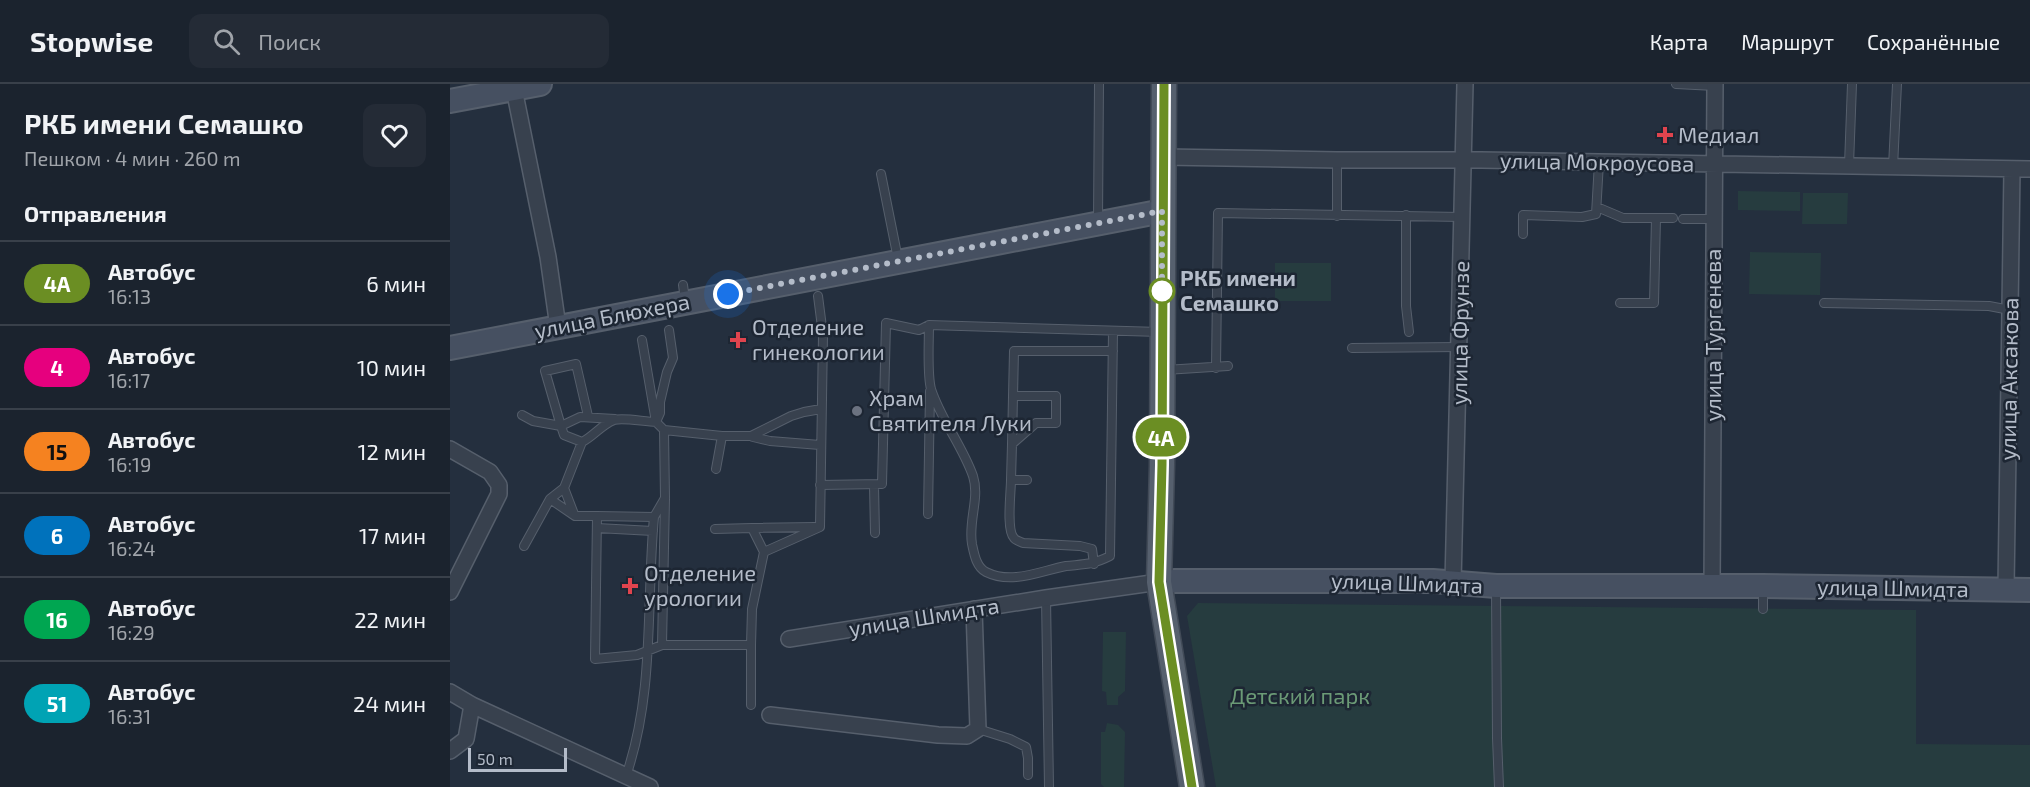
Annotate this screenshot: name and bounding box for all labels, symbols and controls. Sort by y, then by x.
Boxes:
search box [189,14,609,68]
text: Stopwise [30,24,153,58]
icon: search [210,25,243,58]
text: Поиск [258,28,321,54]
text: Карта [1650,29,1708,54]
text: Маршрут [1741,29,1834,54]
text: Сохранённые [1867,29,2000,54]
button: heart [363,104,426,167]
text: РКБ имени Семашко [24,106,304,140]
place label: Медиал [1678,121,1759,147]
marker: Медиал [1656,126,1674,144]
text: Пешком · 4 мин · 260 m [24,146,240,170]
street label: улица Мокроусова [1500,146,1694,177]
text: Отправления [24,200,167,226]
street label: улица Тургенева [1699,249,1726,422]
text: Автобус [108,258,196,284]
street label: улица Фрунзе [1445,261,1474,405]
place label: РКБ имени Семашко [1180,264,1296,315]
text: 6 мин [366,270,426,296]
text: 4А [43,271,71,296]
marker: РКБ имени Семашко [1149,278,1175,304]
your location [713,279,743,309]
text: 16:13 [108,284,151,308]
street label: улица Блюхера [532,287,692,344]
street label: улица Аксакова [1994,297,2023,461]
place label: Отделение гинекологии [752,313,885,364]
marker: Отделение гинекологии [729,331,747,349]
text: Автобус [108,342,196,368]
text: 10 мин [357,354,426,380]
text: 4 [50,355,64,380]
text: 16:17 [108,368,150,392]
place label: Храм Святителя Луки [869,384,1032,436]
marker: Храм Святителя Луки [850,404,864,418]
line badge: 4А [1134,418,1188,456]
text: 4А [1147,425,1175,450]
text: Автобус [108,426,196,452]
text: 12 мин [358,438,426,464]
text: 15 [47,439,67,464]
text: 16:19 [108,452,152,476]
text: Автобус [108,510,196,536]
text: 17 мин [359,522,426,548]
text: 6 [51,523,63,548]
text: 16:24 [108,536,156,560]
place label: Отделение урологии [644,559,756,611]
street label: улица Шмидта [1331,566,1483,599]
street label: улица Шмидта [1817,573,1969,602]
marker: Отделение урологии [621,577,639,595]
street label: улица Шмидта [847,591,1001,642]
text: Автобус [108,594,196,620]
text: 22 мин [354,606,426,632]
text: 16 [46,607,68,632]
text: 16:29 [108,620,155,644]
text: Автобус [108,678,196,704]
park label: Детский парк [1230,682,1370,708]
text: 24 мин [353,690,426,716]
text: 51 [47,691,67,716]
text: 16:31 [108,704,151,728]
scale bar [468,745,567,772]
text: 50 m [477,749,513,768]

